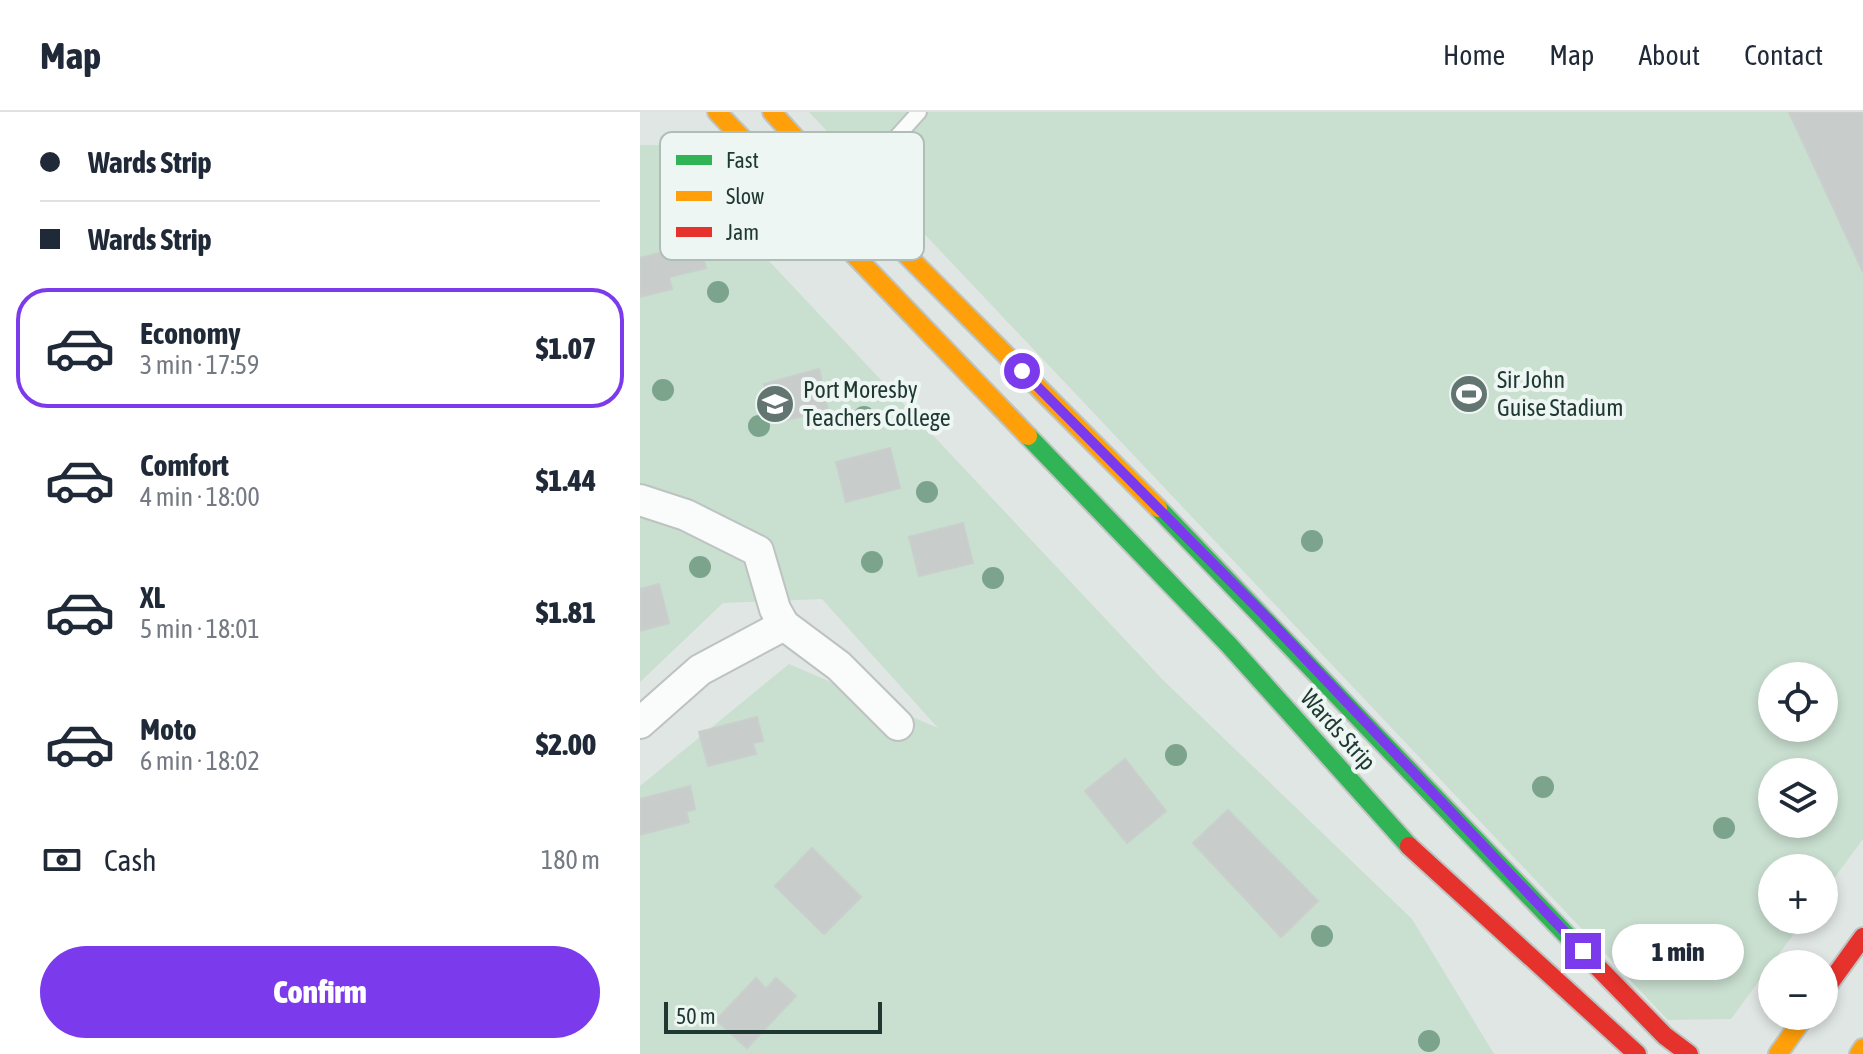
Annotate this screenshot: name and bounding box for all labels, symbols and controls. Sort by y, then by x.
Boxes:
text: Map [40,34,101,77]
text: Home [1443,39,1505,71]
text: Map [1549,39,1594,71]
text: About [1638,39,1700,71]
text: Contact [1744,39,1823,71]
legend [660,132,924,260]
text: Wards Strip [88,145,212,179]
text: Fast [726,147,759,173]
text: Slow [726,183,764,209]
text: Jam [726,219,759,245]
text: Wards Strip [88,222,212,256]
icon: car [44,312,116,384]
text: Economy [140,316,241,350]
text: $1.07 [536,331,596,365]
text: 3 min · 17:59 [140,350,259,380]
route start [1004,353,1040,389]
place label: Sir John Guise Stadium [1497,366,1623,421]
sports icon: Sir John Guise Stadium [1448,373,1490,415]
place label: Port Moresby Teachers College [803,376,951,431]
school or university icon: Port Moresby Teachers College [754,383,796,425]
icon: car [44,444,116,516]
text: Comfort [140,448,229,482]
text: $1.44 [536,463,596,497]
text: 4 min · 18:00 [140,482,260,512]
icon: car [44,576,116,648]
text: XL [140,580,165,614]
text: $1.81 [536,595,596,629]
text: 5 min · 18:01 [140,614,260,644]
map controls [1758,662,1838,1030]
button: locate [1758,662,1838,742]
street label: Wards Strip [1295,684,1382,775]
icon: car [44,708,116,780]
text: Moto [140,712,197,746]
text: $2.00 [536,727,596,761]
text: 6 min · 18:02 [140,746,260,776]
button: layers [1758,758,1838,838]
icon: cash [40,838,84,882]
text: Cash [104,843,157,877]
text: 180 m [541,845,600,875]
button: + [1758,854,1838,934]
callout: 1 min [1611,923,1743,979]
route end [1565,933,1601,969]
text: 1 min [1651,937,1705,967]
button: Confirm [40,946,600,1038]
button: − [1758,950,1838,1030]
scale bar [664,998,882,1034]
text: 50 m [676,1003,716,1029]

